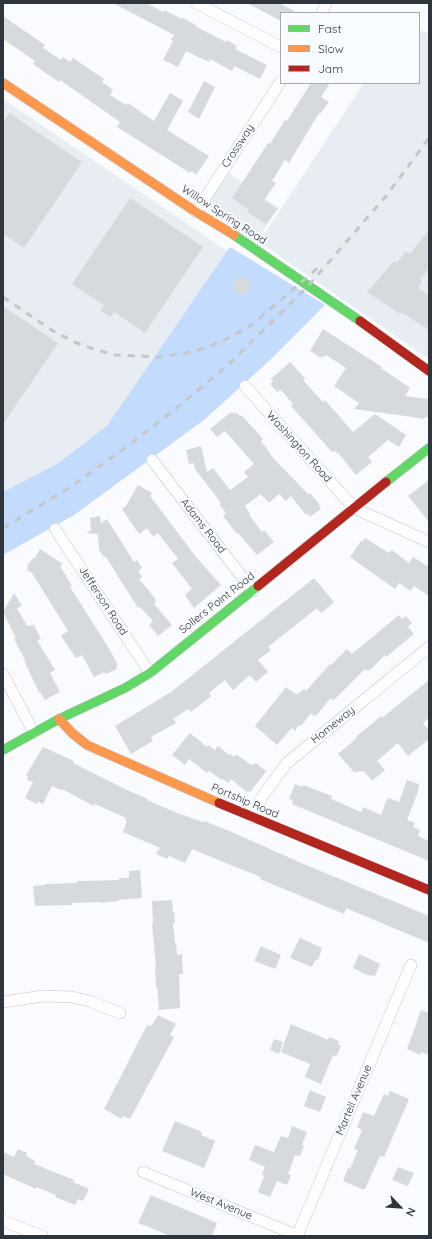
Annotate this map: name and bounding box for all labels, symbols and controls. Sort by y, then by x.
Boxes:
legend [280,12,420,84]
text: Fast [318,21,342,36]
text: Slow [318,41,344,56]
text: Jam [318,61,343,76]
street label: Crossway [219,122,257,170]
street label: Willow Spring Road [179,183,269,247]
street label: Washington Road [264,409,334,485]
street label: Adams Road [178,496,228,556]
street label: Jefferson Road [76,564,130,638]
street label: Sollers Point Road [177,569,257,637]
street label: Homeway [309,703,357,747]
street label: Portship Road [209,781,281,821]
street label: Martell Avenue [333,1063,375,1137]
street label: West Avenue [188,1185,254,1223]
north arrow [380,1187,420,1227]
text: N [403,1205,419,1219]

